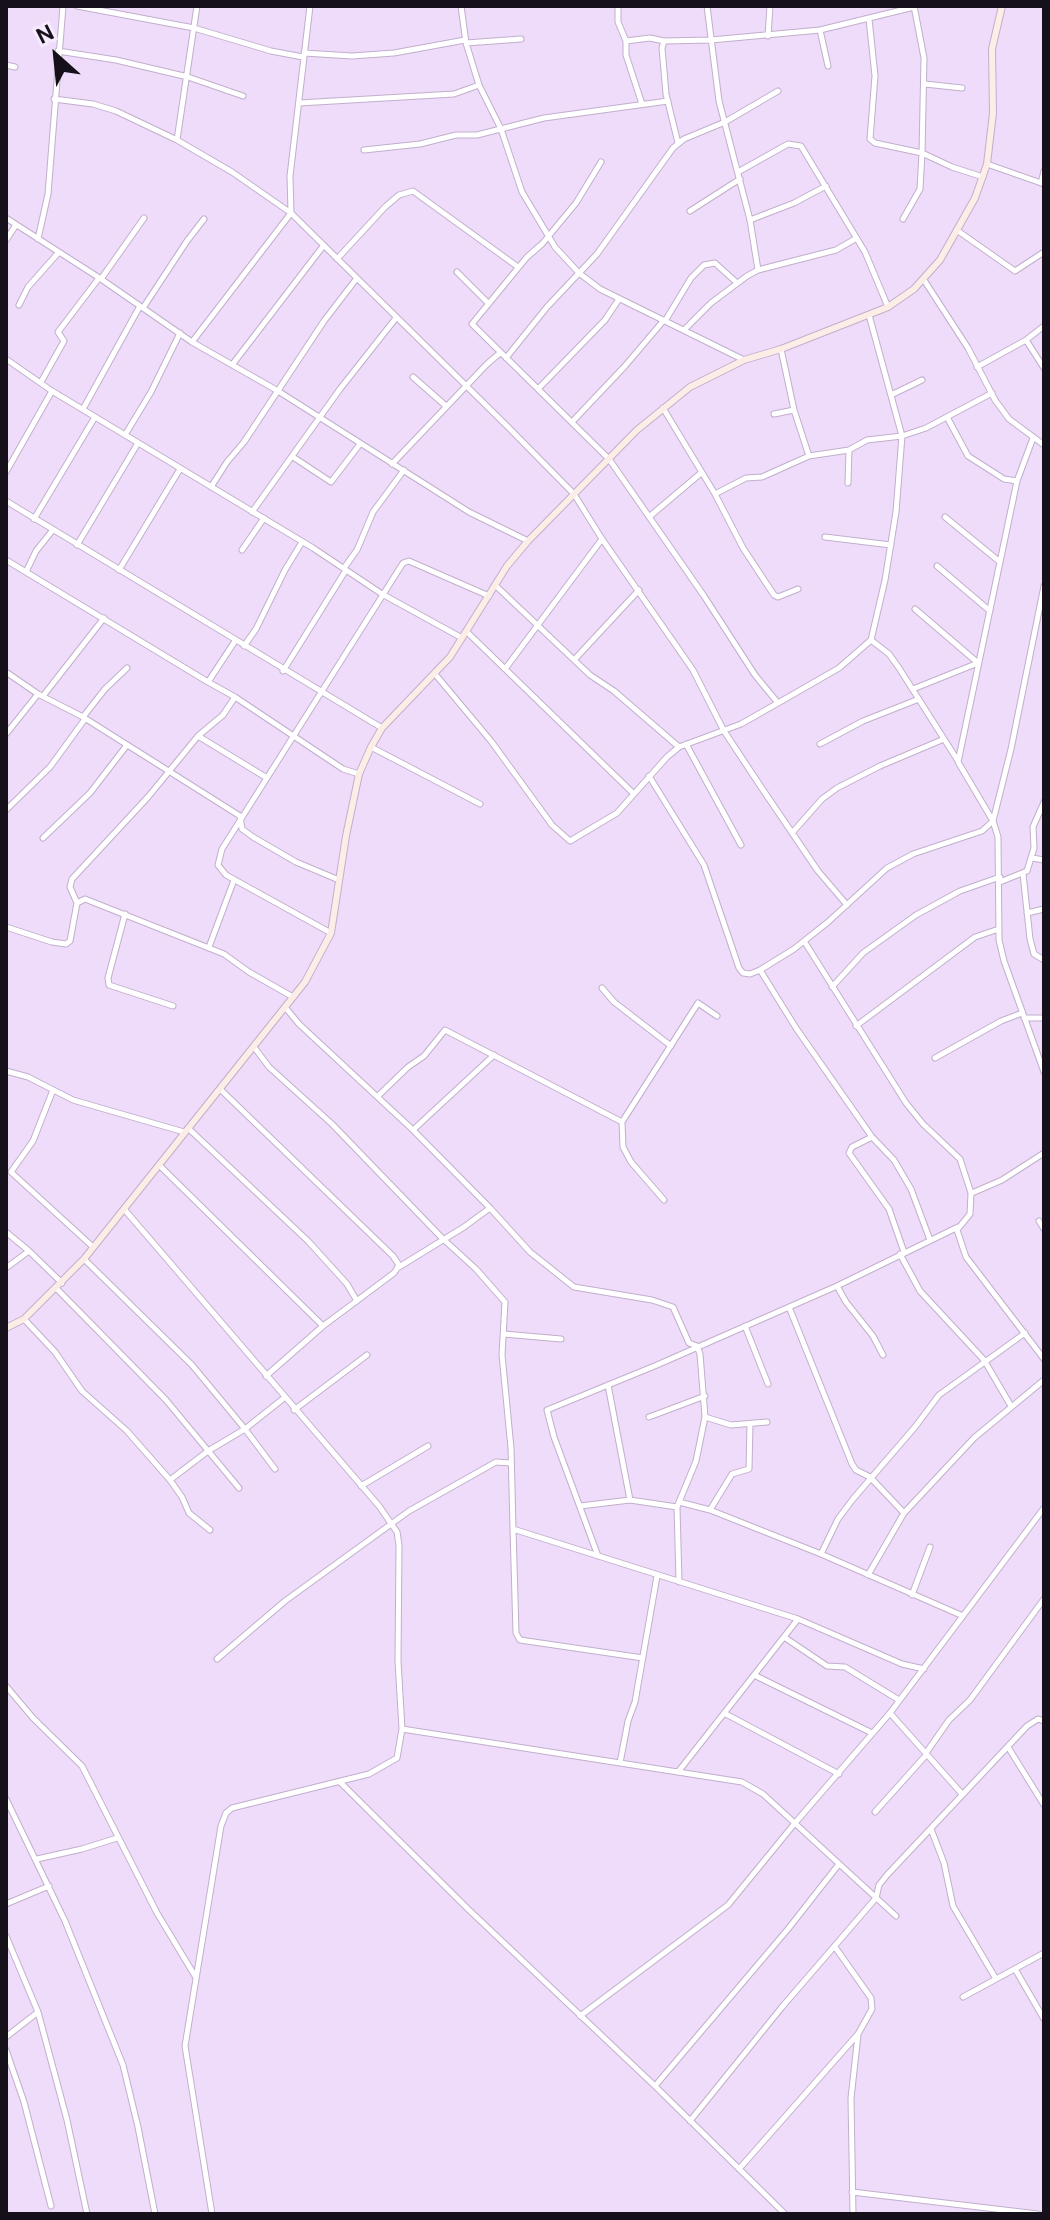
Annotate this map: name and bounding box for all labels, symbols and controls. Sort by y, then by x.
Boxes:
north arrow [16,16,96,96]
text: N [31,18,59,51]

